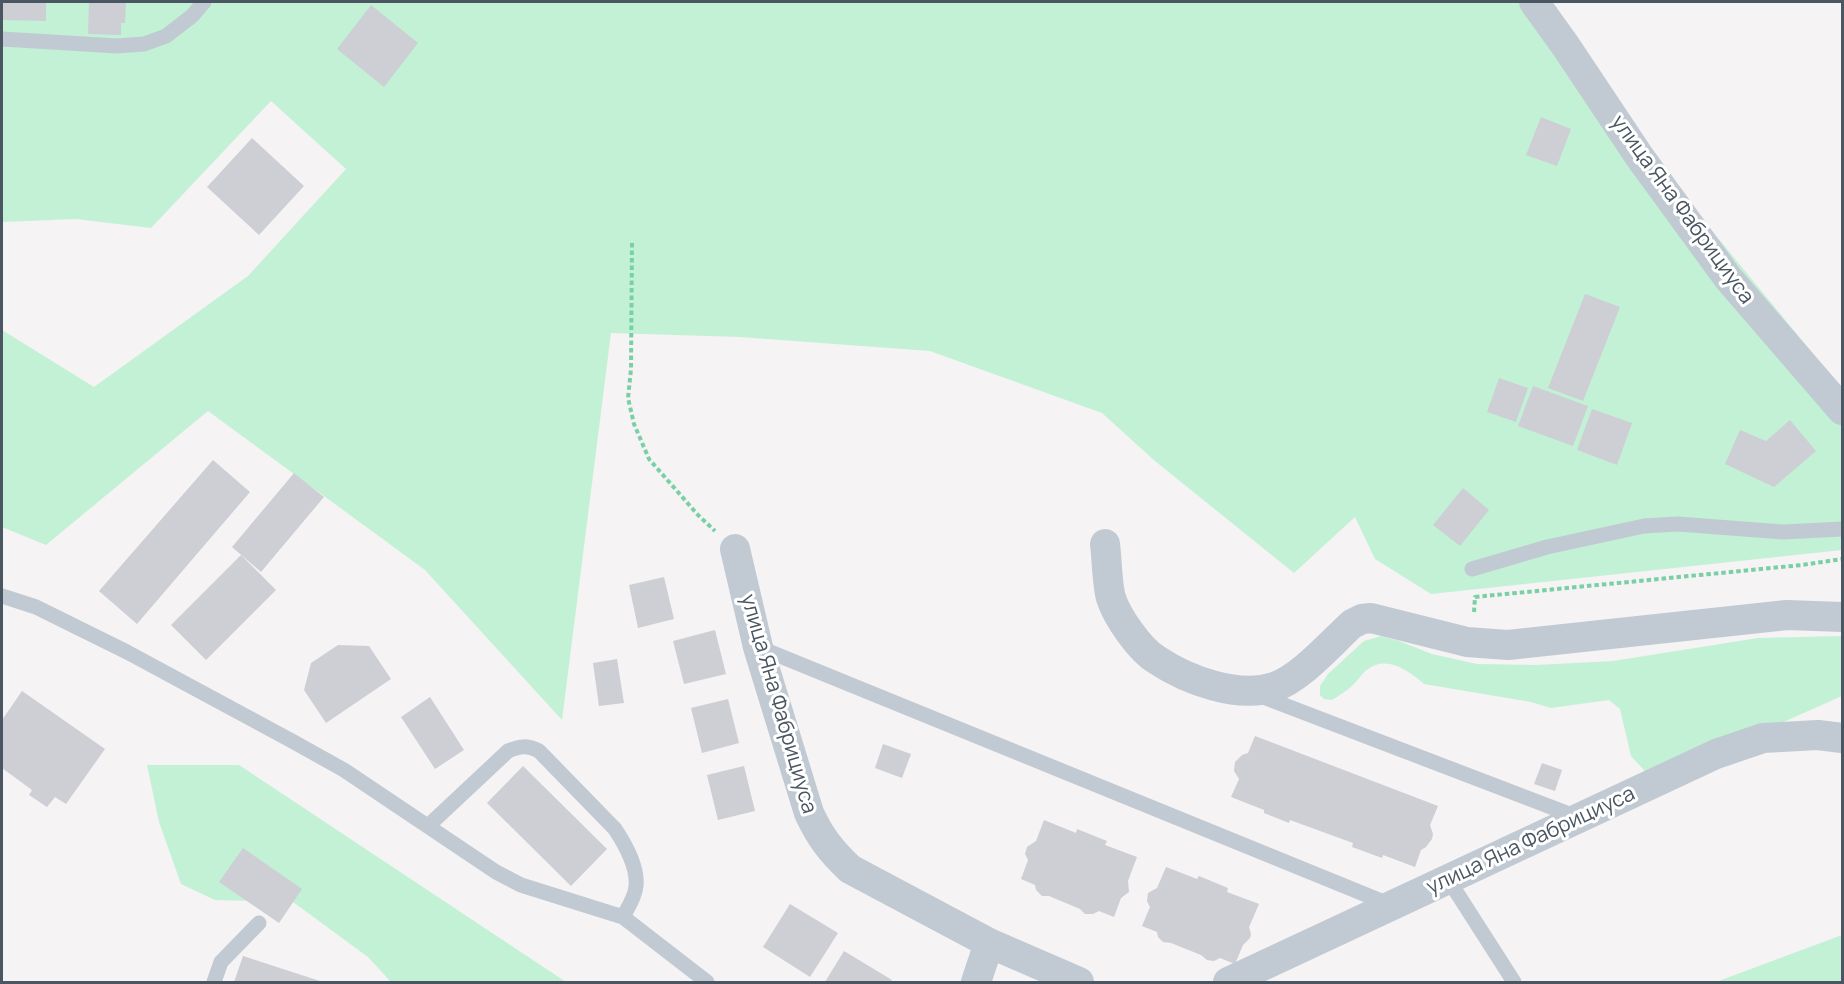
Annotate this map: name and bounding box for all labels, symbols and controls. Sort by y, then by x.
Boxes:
street label: улица Яна Фабрициуса [1605,111,1759,309]
street label: улица Яна Фабрициуса [735,591,821,817]
street label: улица Яна Фабрициуса [1423,782,1639,900]

